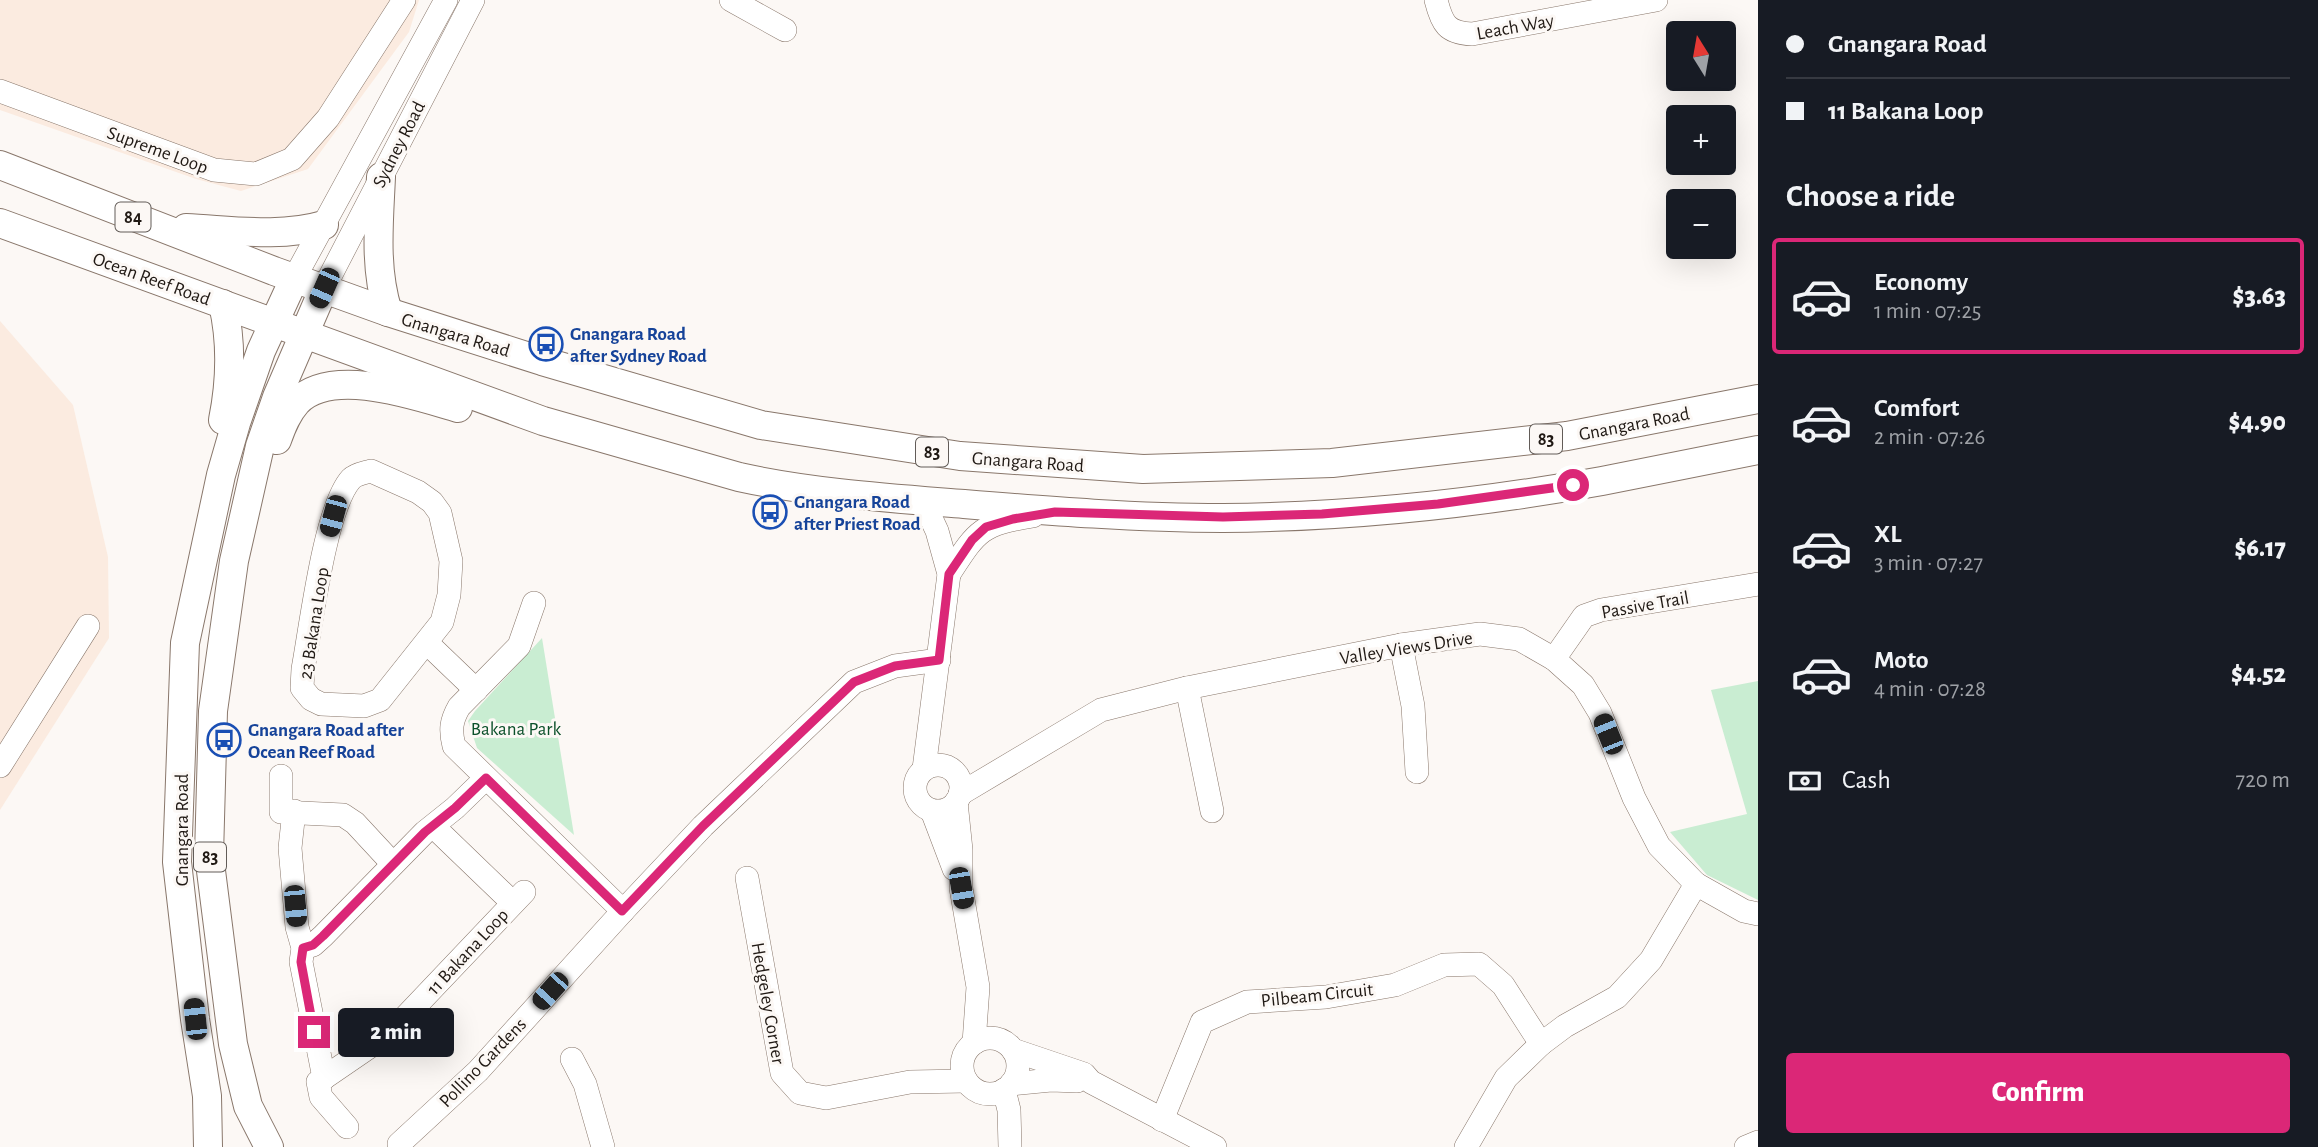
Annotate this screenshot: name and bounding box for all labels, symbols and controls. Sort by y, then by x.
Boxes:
street label: Leach Way [1475,11,1555,44]
north arrow [1666,21,1736,91]
map controls [1666,21,1736,259]
text: Gnangara Road [1828,31,1987,57]
street label: Sydney Road [370,98,429,191]
text: 11 Bakana Loop [1828,98,1983,124]
button: + [1666,105,1736,175]
street label: Supreme Loop [104,123,211,177]
text: Choose a ride [1786,180,1955,212]
button: − [1666,189,1736,259]
road number: 84 [116,202,150,232]
street label: Ocean Reef Road [90,249,213,310]
car [306,265,343,311]
icon: car [1790,265,1853,328]
text: Economy [1874,269,1968,295]
text: $3.63 [2233,283,2286,309]
text: 1 min · 07:25 [1874,300,1981,323]
street label: Gnangara Road [399,310,512,361]
bus stop icon: Gnangara Road after Sydney Road [527,325,565,363]
place label: Gnangara Road after Sydney Road [570,325,707,366]
icon: car [1790,391,1853,454]
text: Comfort [1874,395,1959,421]
street label: Gnangara Road [1577,404,1691,445]
text: $4.90 [2229,409,2286,435]
road number: 83 [1530,424,1562,454]
text: 2 min · 07:26 [1874,426,1985,449]
road number: 83 [916,438,948,466]
street label: Gnangara Road [971,449,1085,476]
route start [1557,469,1589,501]
car [318,493,349,539]
bus stop icon: Gnangara Road after Priest Road [751,493,789,531]
place label: Gnangara Road after Priest Road [794,493,921,534]
icon: car [1790,517,1853,580]
text: XL [1874,521,1901,547]
text: $6.17 [2234,535,2286,561]
text: 3 min · 07:27 [1874,552,1983,575]
street label: 23 Bakana Loop [296,566,333,681]
street label: Passive Trail [1600,588,1691,623]
street label: Valley Views Drive [1338,629,1474,668]
icon: car [1790,643,1853,706]
text: Moto [1874,647,1929,673]
text: $4.52 [2231,661,2286,687]
text: 4 min · 07:28 [1874,678,1986,701]
car [1591,711,1626,757]
park label: Bakana Park [471,720,562,739]
bus stop icon: Gnangara Road after Ocean Reef Road [205,721,243,759]
place label: Gnangara Road after Ocean Reef Road [248,721,404,762]
icon: cash [1786,762,1824,800]
text: Cash [1842,767,1891,793]
text: 720 m [2236,769,2290,792]
street label: Gnangara Road [173,774,192,886]
road number: 83 [194,842,226,872]
car [948,865,975,911]
car [283,884,308,928]
street label: 11 Bakana Loop [424,905,512,999]
street label: Hedgeley Corner [747,941,788,1066]
car [529,968,572,1014]
street label: Pilbeam Circuit [1260,980,1374,1011]
car [183,997,208,1041]
callout: 2 min [338,1007,454,1056]
street label: Pollino Gardens [436,1015,530,1111]
route end [298,1016,330,1048]
text: 2 min [370,1021,422,1044]
button: Confirm [1786,1053,2290,1133]

